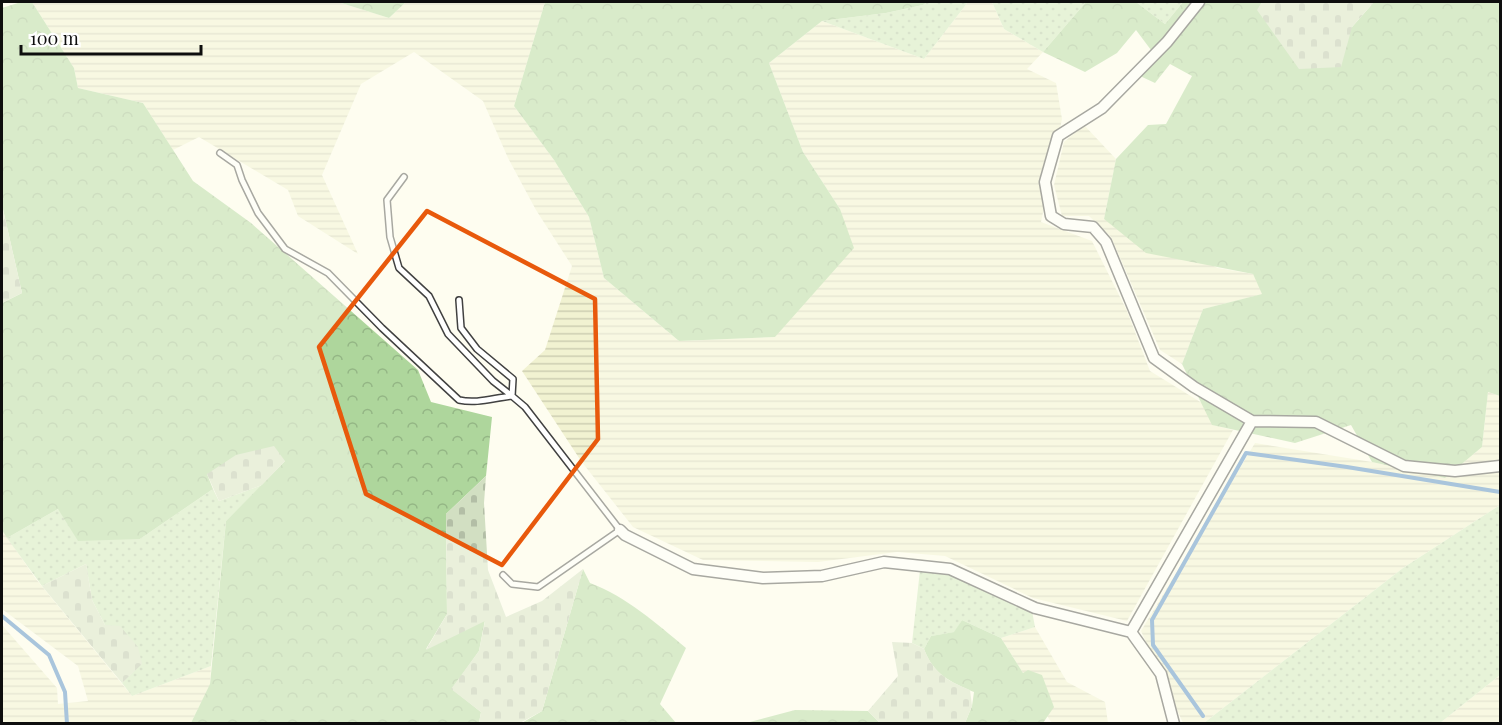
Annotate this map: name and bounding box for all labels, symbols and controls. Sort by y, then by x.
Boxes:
scale bar [21,18,201,56]
text: 100 m [30,26,79,50]

